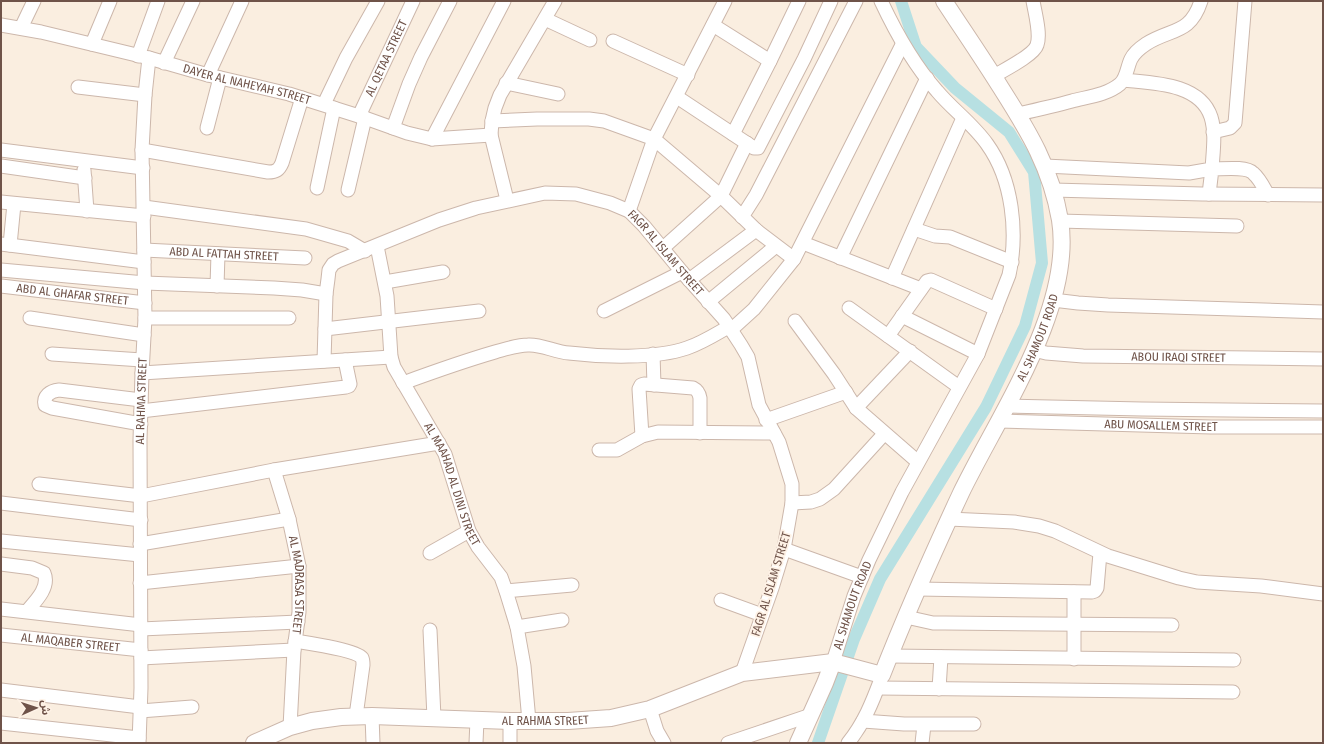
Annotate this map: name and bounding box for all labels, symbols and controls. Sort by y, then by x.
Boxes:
street label: AL QETAA STREET [362,17,410,98]
street label: DAYER AL NAHEYAH STREET [181,61,313,107]
street label: FAGR AL ISLAM STREET [625,207,707,298]
street label: ABD AL FATTAH STREET [169,244,279,264]
street label: ABD AL GHAFAR STREET [16,281,130,308]
street label: AL SHAMOUT ROAD [1014,292,1061,383]
street label: ABOU IRAQI STREET [1131,350,1226,365]
street label: AL RAHMA STREET [133,357,150,445]
street label: ABU MOSALLEM STREET [1104,417,1218,434]
street label: AL MAAHAD AL DINI STREET [421,420,483,549]
street label: FAGR AL ISLAM STREET [748,530,794,638]
street label: AL MADRASA STREET [286,534,306,635]
street label: AL SHAMOUT ROAD [830,559,875,651]
street label: AL MAQABER STREET [21,630,121,655]
north arrow [16,688,56,728]
text: ش [39,700,52,715]
street label: AL RAHMA STREET [502,713,590,728]

